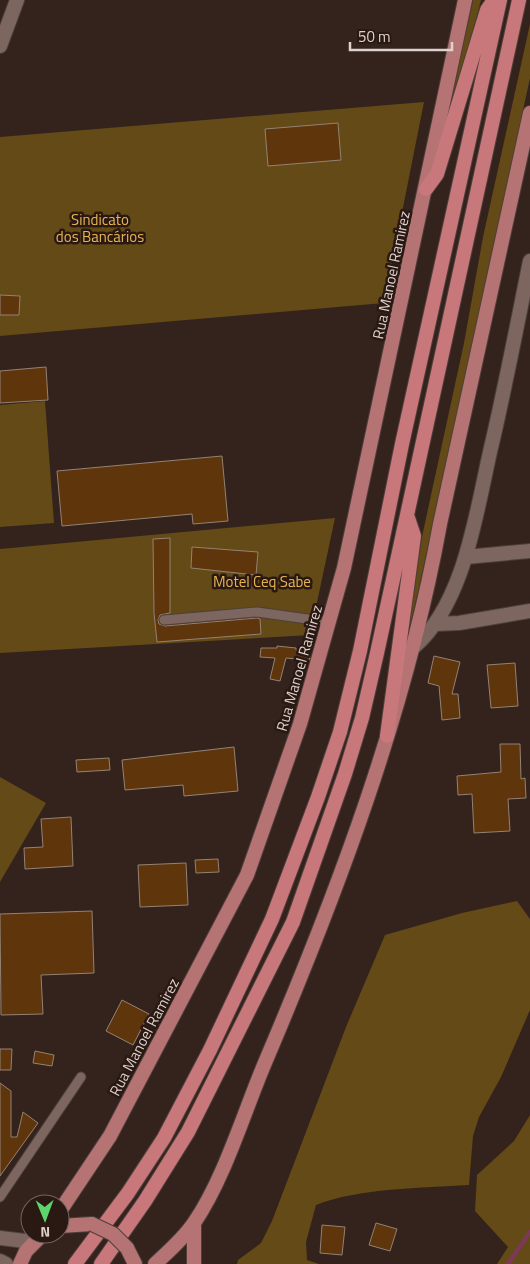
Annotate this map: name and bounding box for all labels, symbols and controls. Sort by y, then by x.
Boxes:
scale bar [350,20,452,52]
text: 50 m [358,25,391,48]
park label: Sindicato dos Bancários [56,208,144,248]
street label: Rua Manoel Ramirez [366,209,416,341]
park label: Motel Ceq Sabe [213,570,311,593]
street label: Rua Manoel Ramirez [270,602,328,734]
street label: Rua Manoel Ramirez [103,974,185,1100]
north arrow [20,1194,70,1244]
text: N [40,1222,50,1243]

